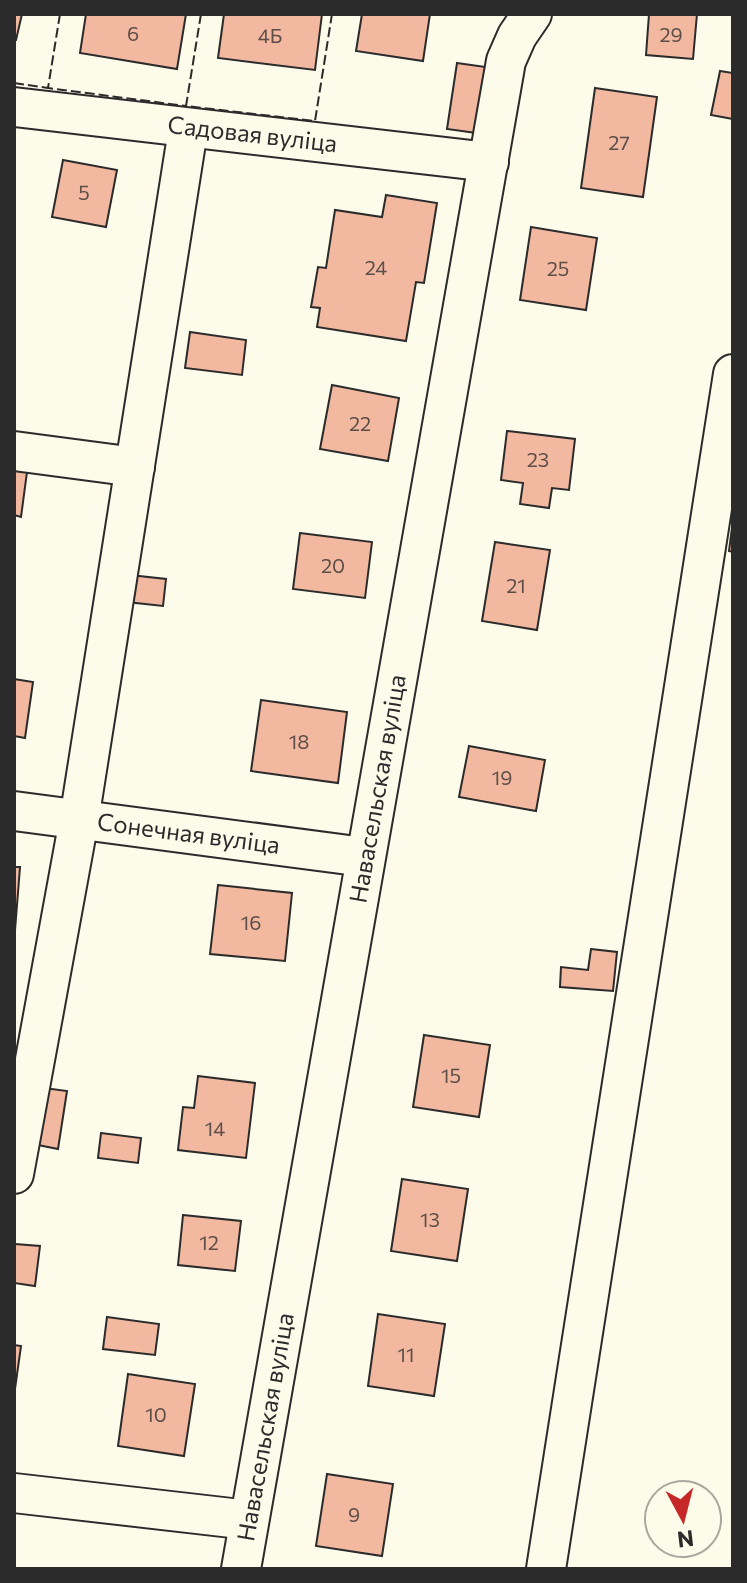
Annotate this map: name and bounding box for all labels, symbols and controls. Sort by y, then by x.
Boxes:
house number: 6 [127,21,139,45]
house number: 29 [659,22,683,46]
house number: 4Б [258,23,282,47]
street label: Садовая вуліца [166,109,339,157]
house number: 27 [608,130,630,154]
house number: 5 [78,180,90,204]
house number: 24 [365,255,387,279]
house number: 25 [547,256,569,280]
house number: 22 [349,411,371,435]
house number: 23 [527,447,549,471]
house number: 20 [321,553,345,577]
house number: 21 [506,573,526,597]
street label: Навасельская вуліца [342,672,411,905]
house number: 18 [289,729,309,753]
house number: 19 [492,765,512,789]
street label: Сонечная вуліца [96,806,282,859]
house number: 16 [241,910,261,934]
house number: 15 [441,1063,461,1087]
house number: 14 [205,1116,225,1140]
house number: 13 [420,1207,440,1231]
house number: 12 [199,1230,219,1254]
street label: Навасельская вуліца [230,1310,299,1543]
house number: 11 [397,1342,415,1366]
house number: 10 [145,1402,167,1426]
north arrow [643,1479,723,1559]
house number: 9 [348,1502,360,1526]
text: N [676,1525,695,1554]

